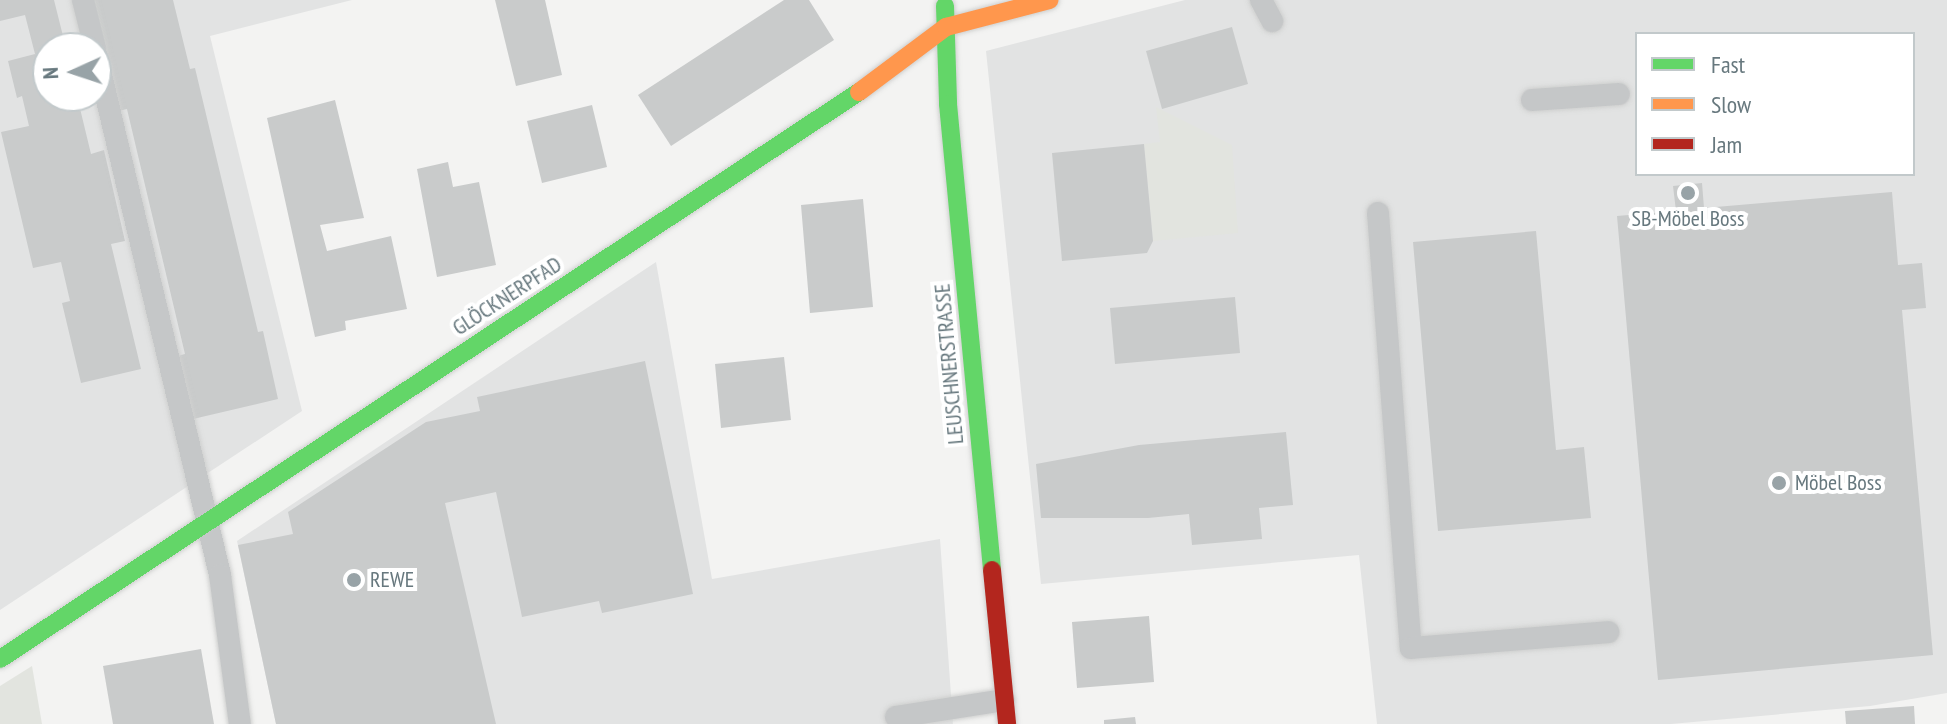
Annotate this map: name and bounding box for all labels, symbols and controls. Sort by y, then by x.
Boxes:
north arrow [32,32,112,112]
legend [1635,32,1915,176]
text: Fast [1711,49,1745,80]
text: N [36,66,64,80]
text: Slow [1711,89,1751,120]
text: Jam [1711,129,1742,160]
marker: SB-Möbel Boss [1679,184,1697,202]
place label: SB-Möbel Boss [1632,206,1744,232]
street label: GLÖCKNERPFAD [448,251,566,341]
street label: LEUSCHNERSTRASSE [929,283,969,445]
place label: Möbel Boss [1795,470,1882,496]
marker: Möbel Boss [1770,474,1788,492]
place label: REWE [370,567,414,593]
marker: REWE [345,571,363,589]

